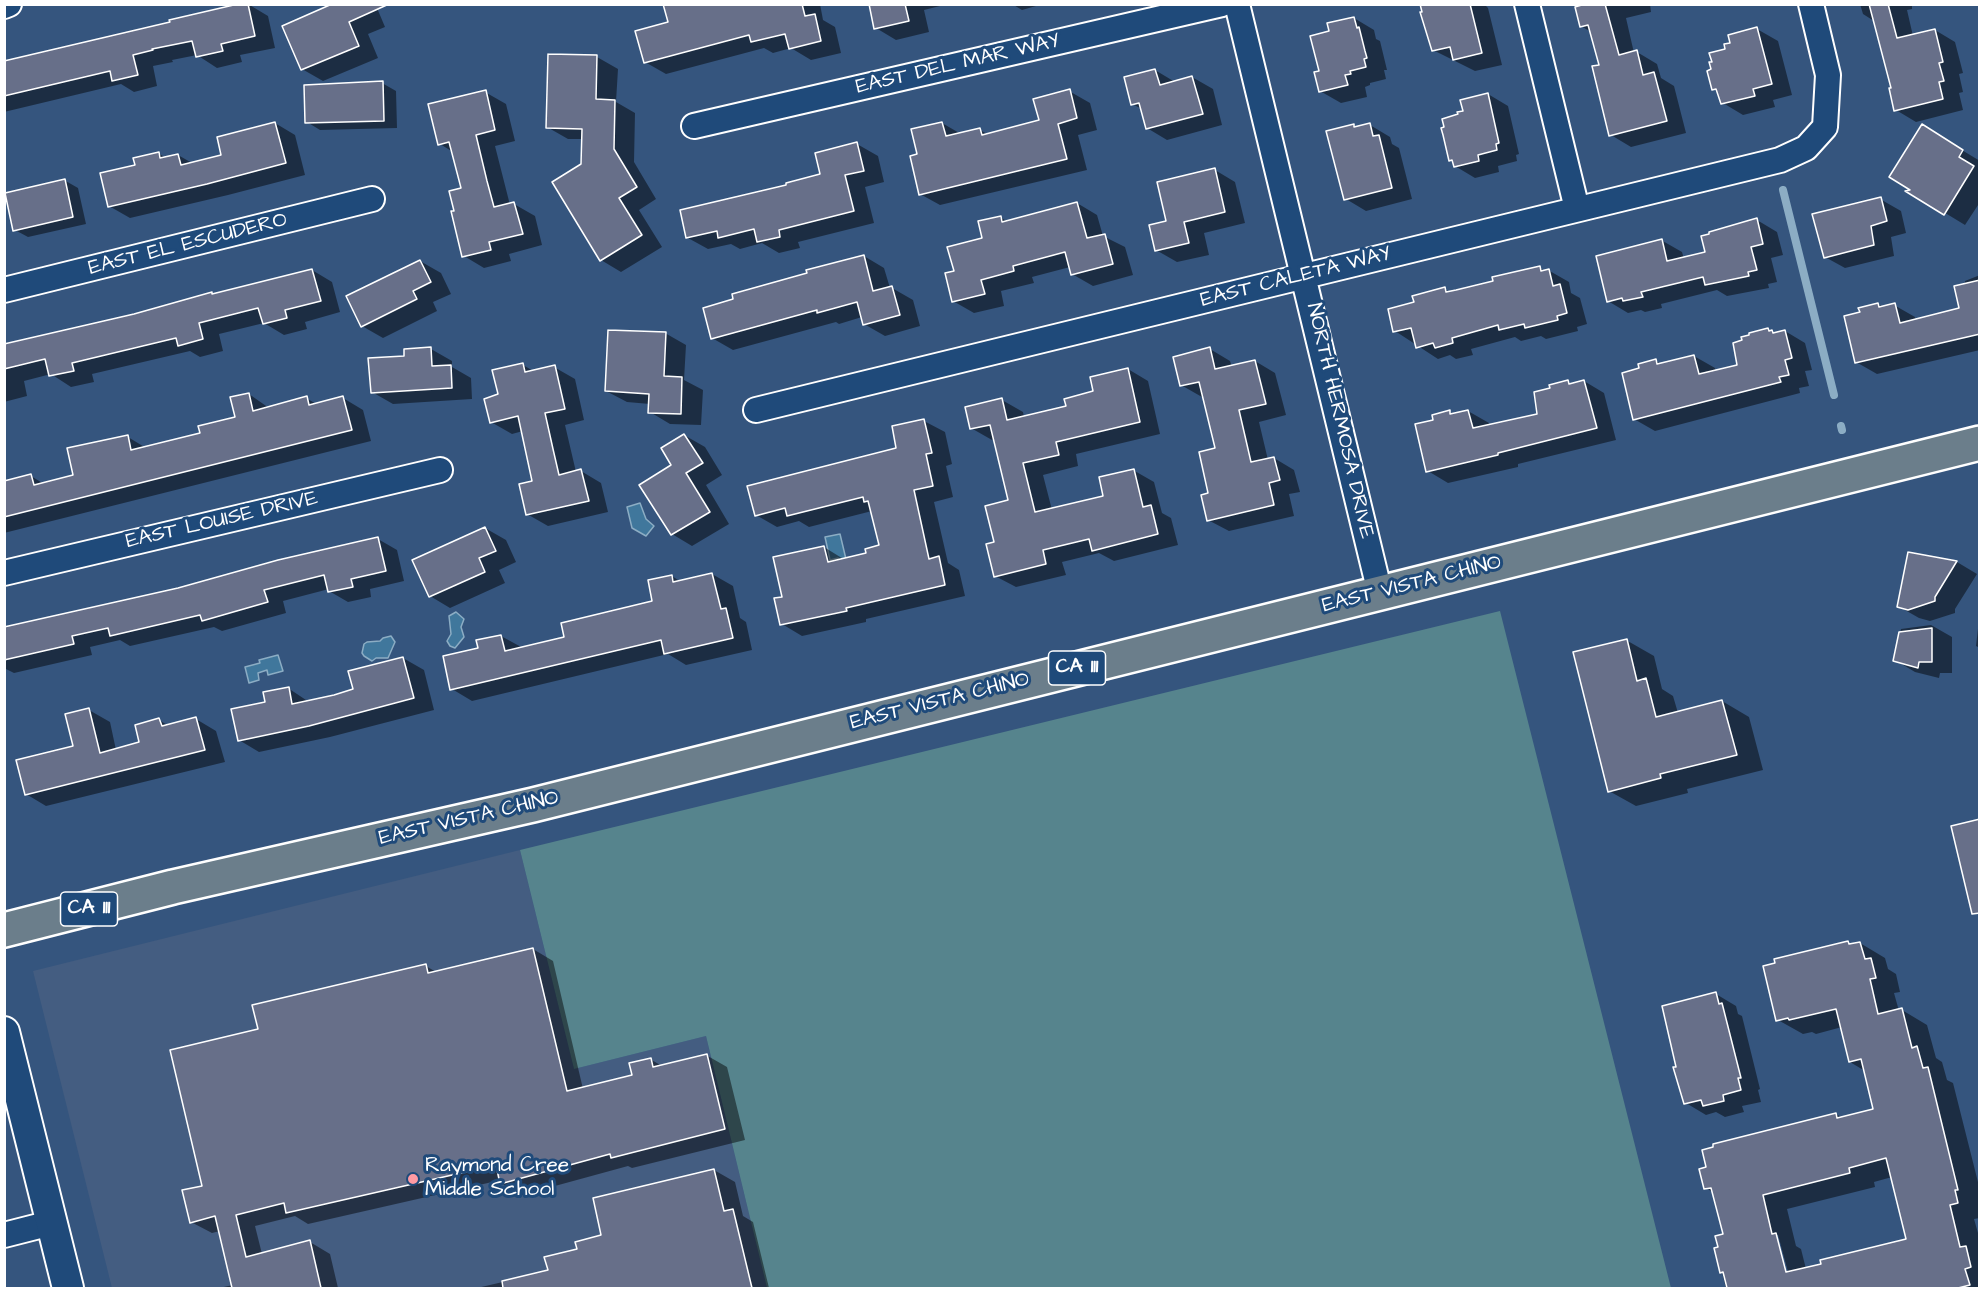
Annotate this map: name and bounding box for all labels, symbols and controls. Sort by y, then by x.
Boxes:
street label: EAST DEL MAR WAY [854,29,1062,101]
street label: EAST EL ESCUDERO [86,208,290,282]
street label: EAST CALETA WAY [1198,242,1394,314]
street label: NORTH HERMOSA DRIVE [1300,301,1378,541]
street label: EAST LOUISE DRIVE [124,487,320,555]
street label: EAST VISTA CHINO [1320,551,1504,619]
road number: CA 111 [1048,651,1106,685]
street label: EAST VISTA CHINO [848,668,1032,736]
street label: EAST VISTA CHINO [377,786,561,852]
road number: CA 111 [60,892,118,926]
place label: Raymond Cree Middle School [425,1154,569,1204]
marker: Raymond Cree Middle School [406,1172,420,1186]

